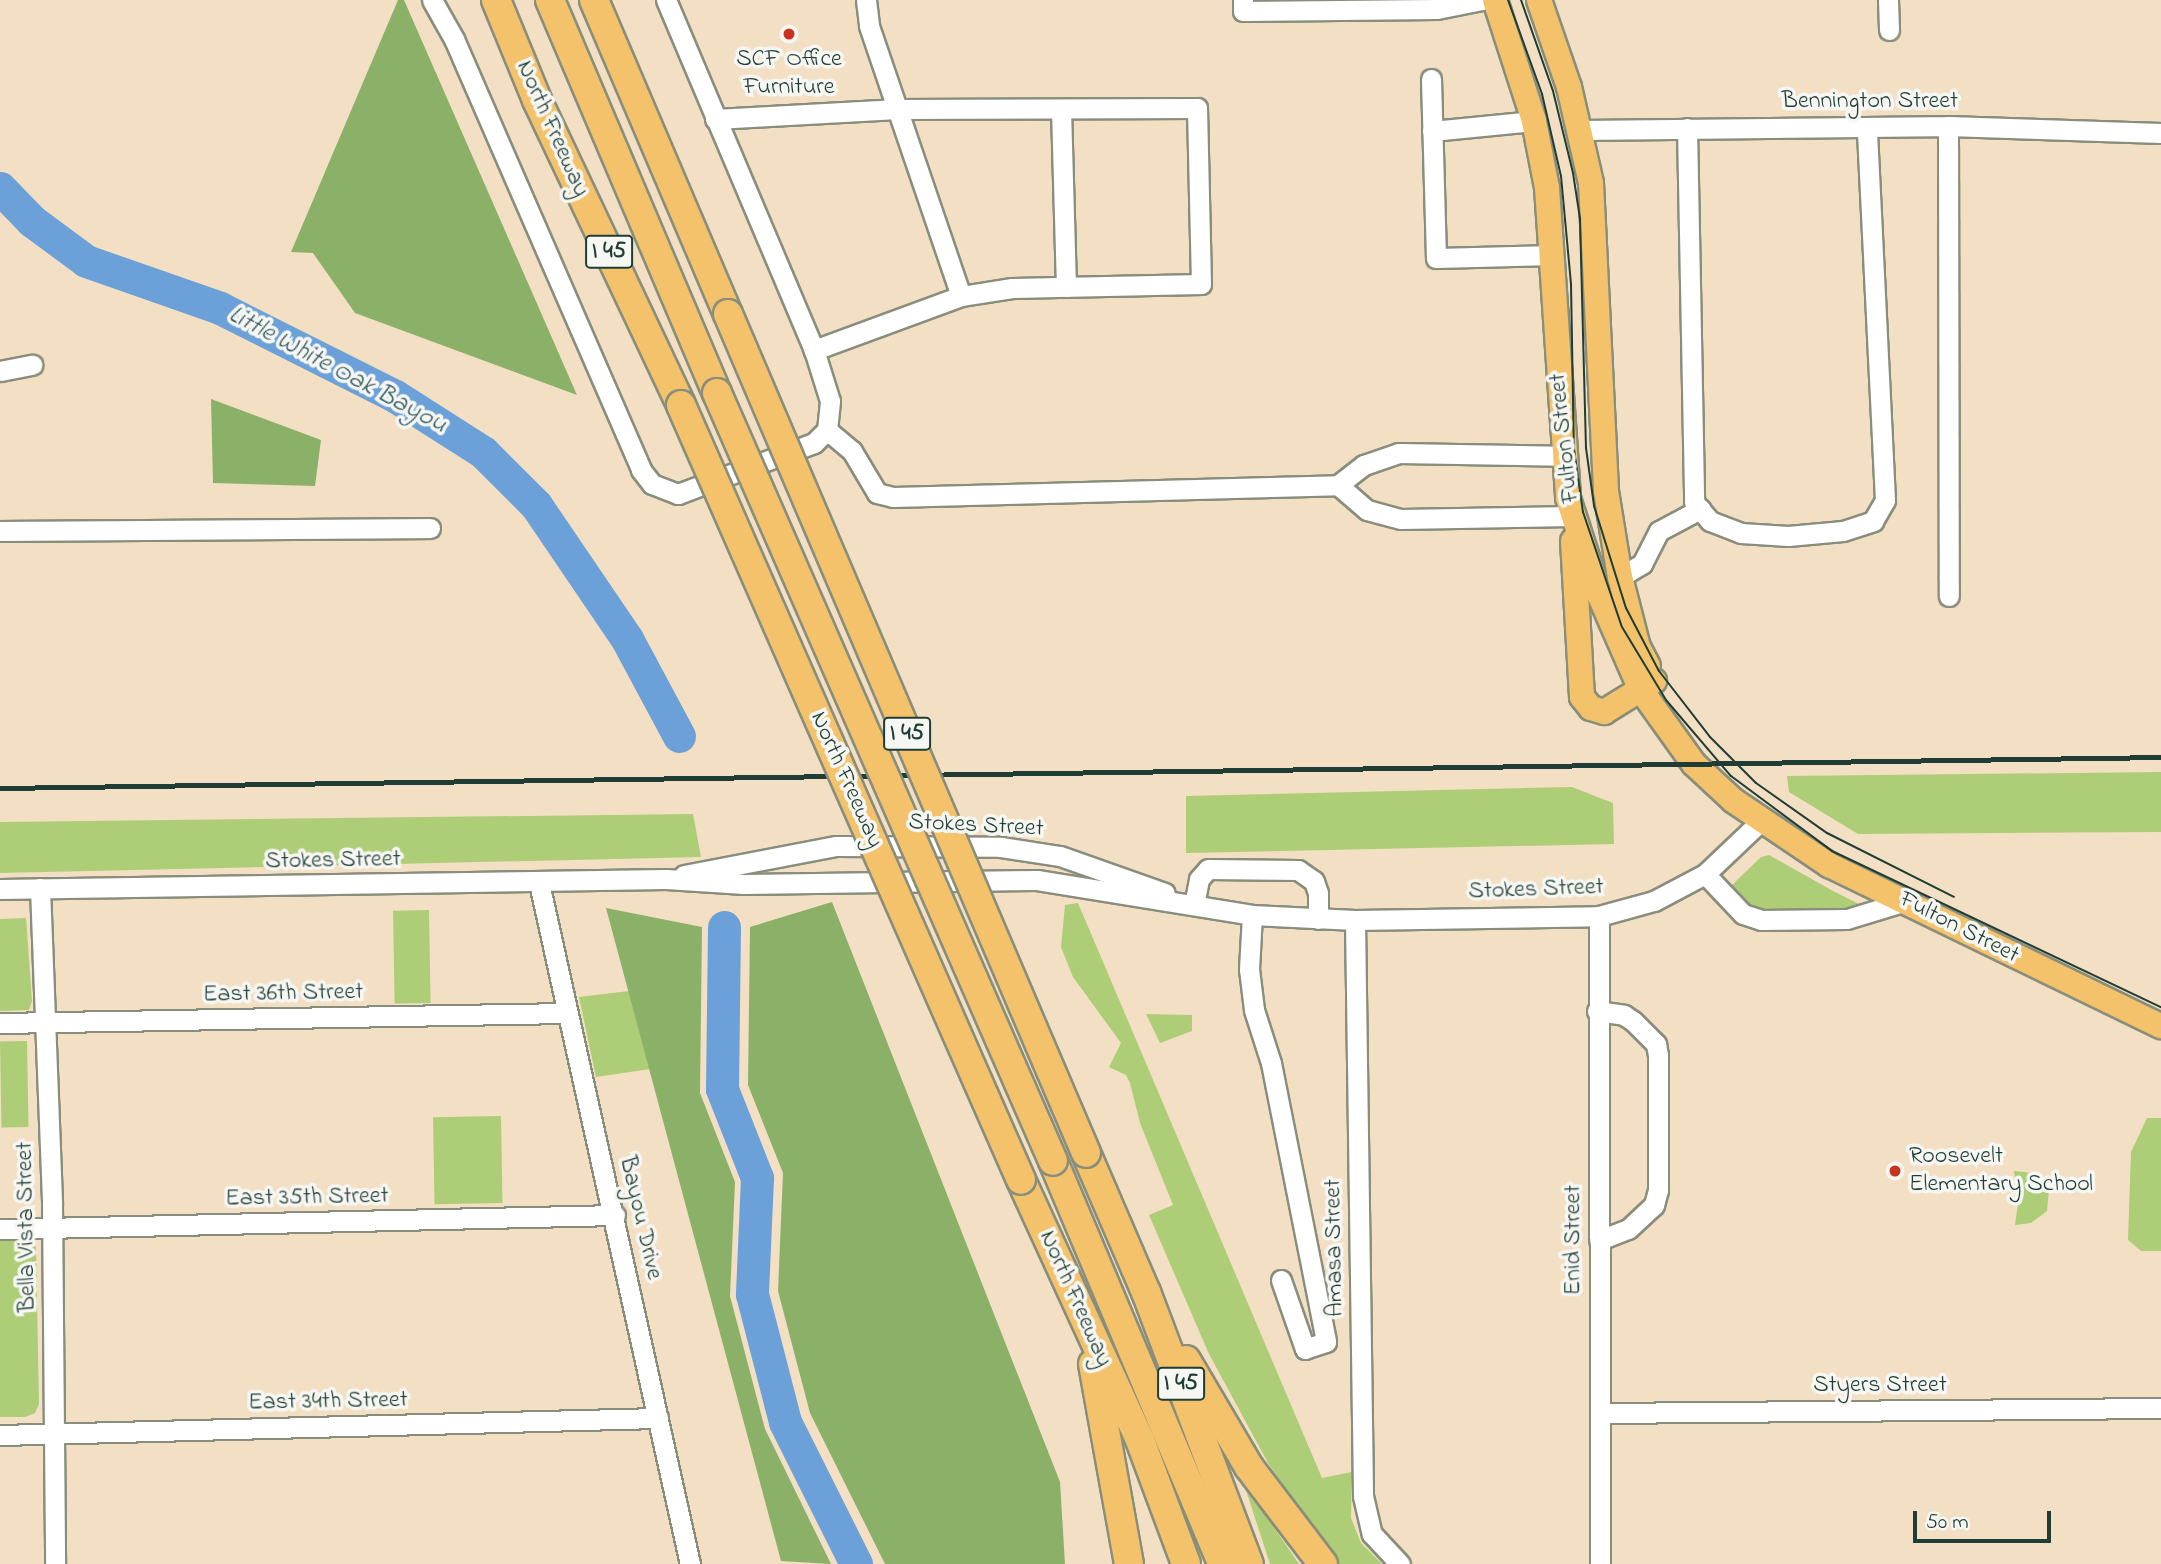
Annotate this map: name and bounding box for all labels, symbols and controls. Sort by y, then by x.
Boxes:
marker: SCF Office Furniture [781,26,797,42]
place label: SCF Office Furniture [736,46,842,102]
street label: North Freeway [509,56,595,202]
street label: Bennington Street [1782,88,1958,116]
road number: I 45 [584,232,634,272]
water label: Little White Oak Bayou [223,300,451,442]
street label: Fulton Street [1544,372,1586,504]
street label: North Freeway [803,707,889,853]
road number: I 45 [883,714,932,754]
street label: Stokes Street [908,808,1044,844]
street label: Stokes Street [265,845,401,877]
street label: Stokes Street [1468,873,1604,907]
street label: Fulton Street [1894,886,2024,970]
street label: East 36th Street [203,978,363,1010]
street label: Bella Vista Street [11,1142,43,1312]
place label: Roosevelt Elementary School [1909,1143,2093,1199]
street label: Bayou Drive [612,1154,668,1282]
marker: Roosevelt Elementary School [1887,1163,1903,1179]
street label: Amasa Street [1319,1179,1351,1317]
street label: East 35th Street [225,1182,389,1214]
street label: Enid Street [1560,1185,1588,1295]
street label: North Freeway [1032,1226,1118,1372]
road number: I 45 [1156,1364,1206,1404]
street label: Styers Street [1813,1372,1947,1400]
street label: East 34th Street [248,1386,408,1418]
scale bar [1916,1498,2054,1542]
text: 50 m [1926,1508,1969,1538]

